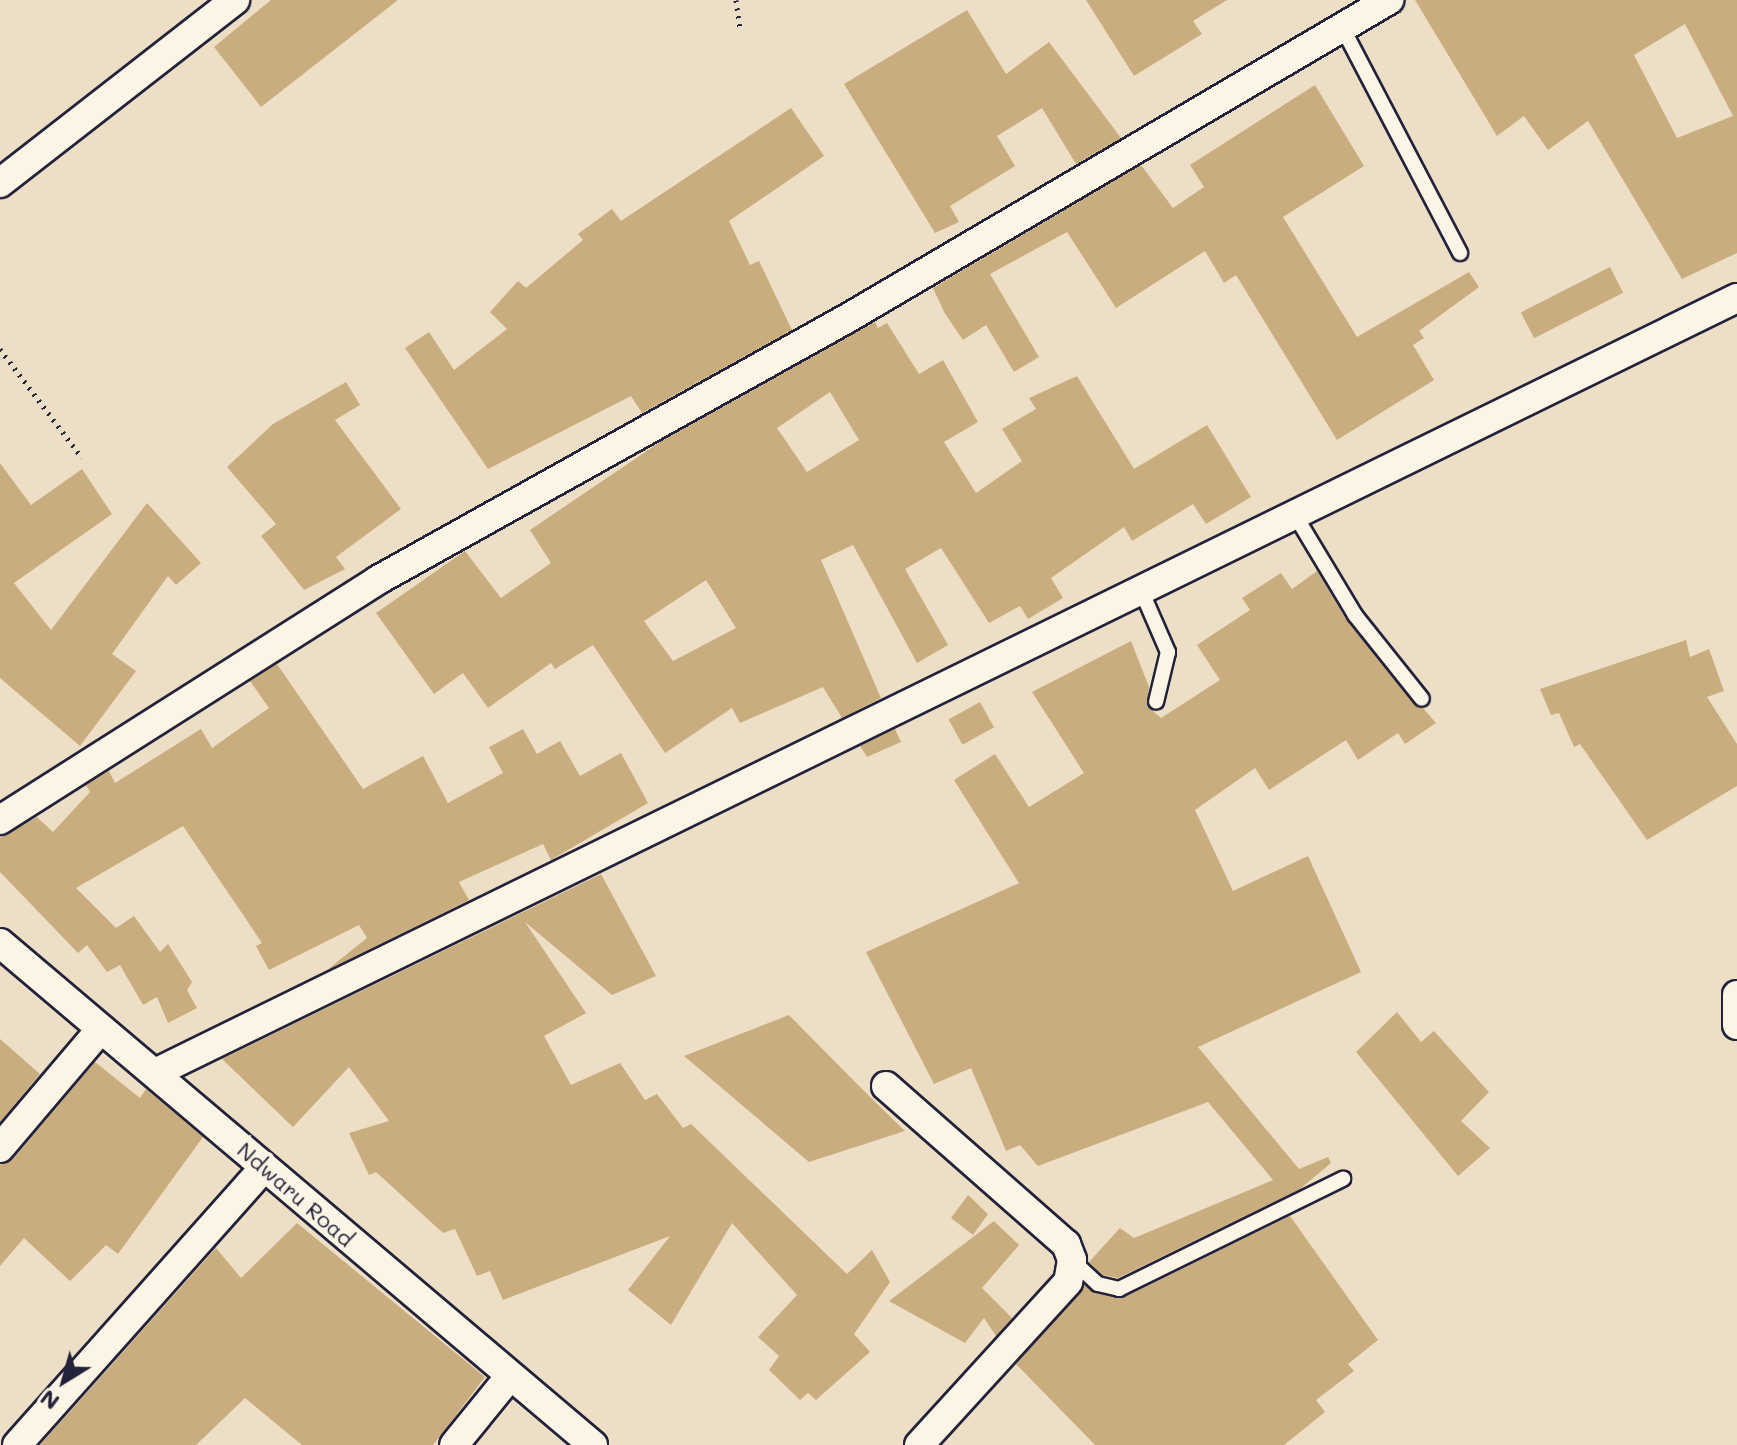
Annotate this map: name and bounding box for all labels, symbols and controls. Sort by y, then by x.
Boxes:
street label: Ndwaru Road [232,1136,360,1252]
north arrow [24,1341,104,1421]
text: N [34,1384,65,1417]

